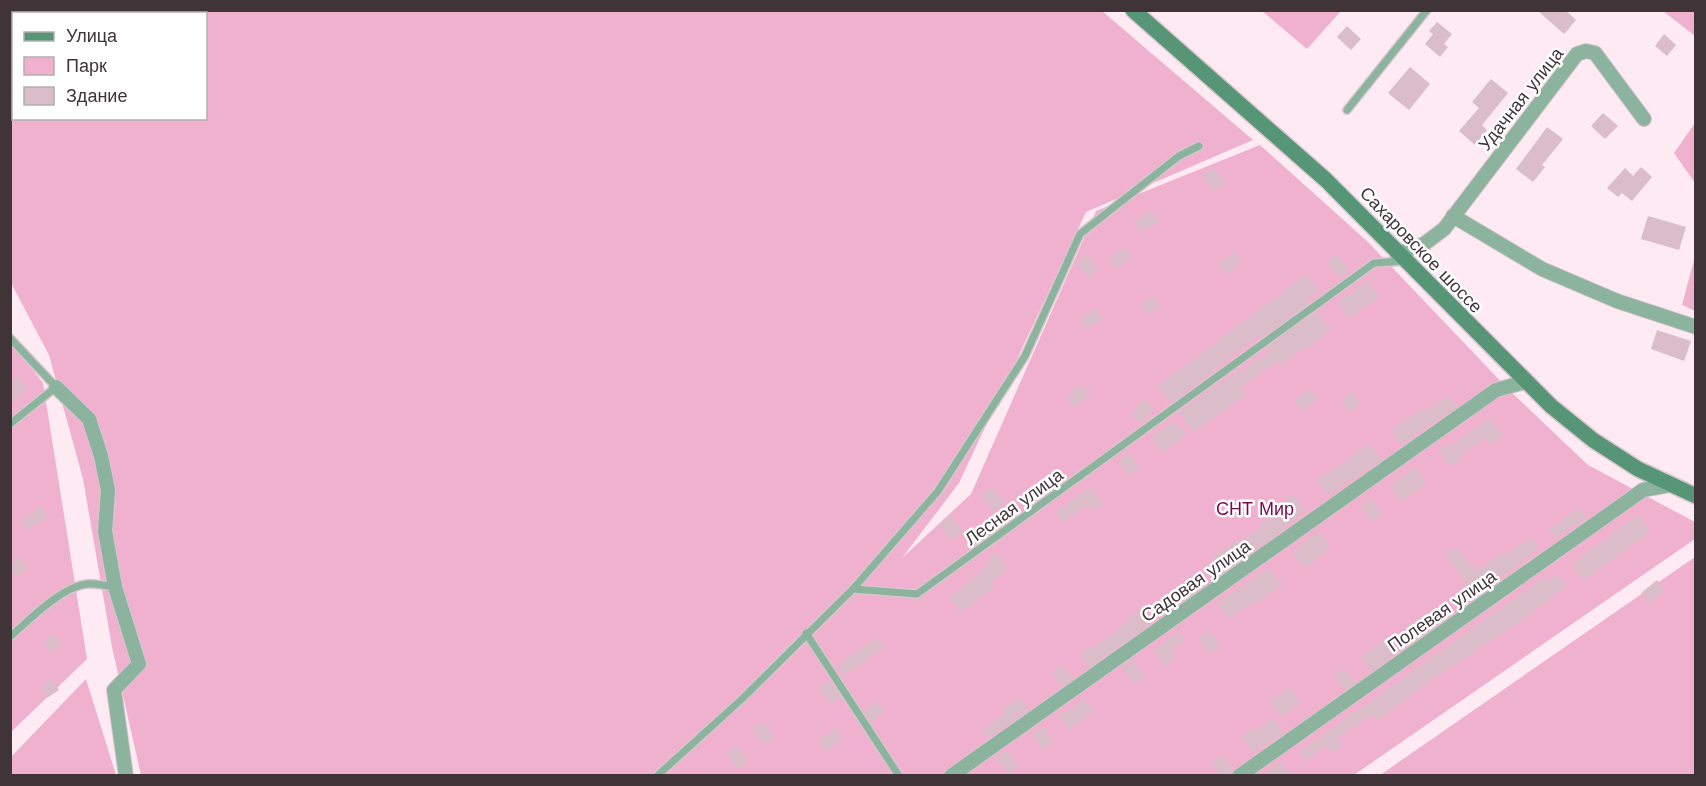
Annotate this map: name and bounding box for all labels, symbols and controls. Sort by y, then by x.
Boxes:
legend [12,12,207,120]
text: Улица [66,25,118,46]
street label: Удачная улица [1474,42,1568,154]
text: Парк [66,55,107,76]
text: Здание [66,85,127,106]
street label: Сахаровское шоссе [1356,182,1487,317]
street label: Лесная улица [961,463,1068,549]
park label: СНТ Мир [1216,498,1294,519]
street label: Садовая улица [1137,535,1255,626]
street label: Полевая улица [1383,565,1501,656]

